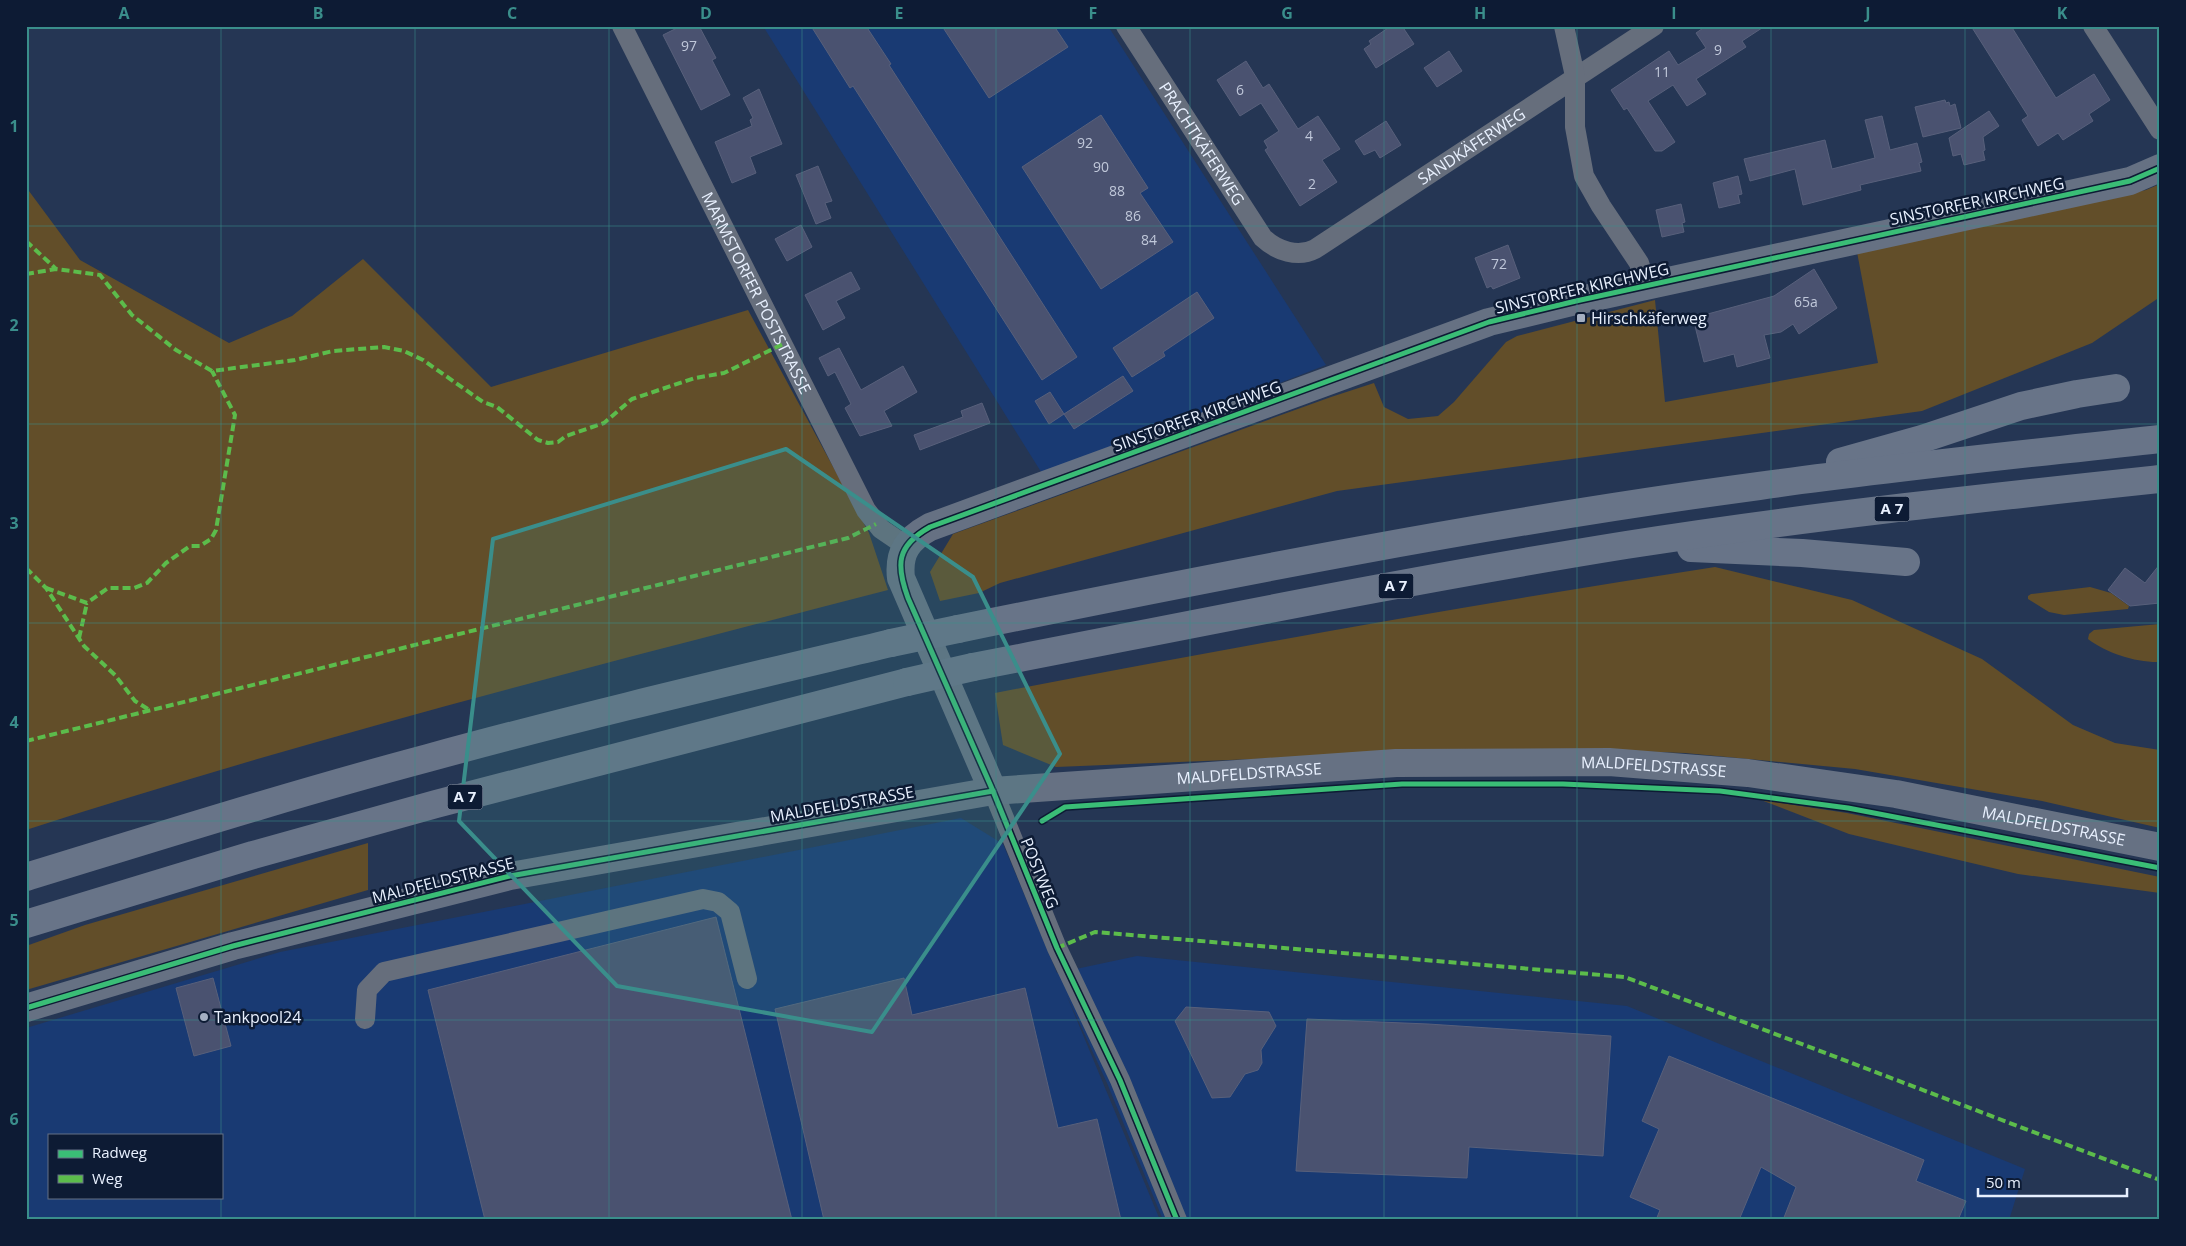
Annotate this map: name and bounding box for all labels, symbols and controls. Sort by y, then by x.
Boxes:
text: A [118,2,130,24]
text: B [313,2,323,24]
text: C [507,2,517,24]
text: D [700,2,712,24]
text: E [895,2,904,24]
text: F [1089,2,1097,24]
text: G [1281,2,1293,24]
text: H [1474,2,1486,24]
text: I [1671,2,1677,24]
text: J [1863,2,1871,24]
text: K [2057,2,2068,24]
house number: 97 [681,36,697,55]
house number: 9 [1714,40,1722,59]
house number: 11 [1654,62,1670,81]
street label: PRACHTKÄFERWEG [1154,78,1250,209]
house number: 6 [1236,80,1244,99]
street label: SANDKÄFERWEG [1413,103,1529,190]
text: 1 [9,115,19,137]
house number: 4 [1305,126,1313,145]
house number: 92 [1077,133,1093,152]
house number: 90 [1093,157,1109,176]
street label: SINSTORFER KIRCHWEG [1888,172,2066,230]
house number: 2 [1308,174,1316,193]
house number: 88 [1109,181,1125,200]
street label: MARMSTORFER POSTSTRASSE [696,188,817,398]
house number: 86 [1125,206,1141,225]
house number: 84 [1141,230,1157,249]
house number: 72 [1491,254,1507,273]
street label: SINSTORFER KIRCHWEG [1493,257,1671,319]
house number: 65a [1794,292,1818,311]
place label: Hirschkäferweg [1591,307,1707,329]
marker: Hirschkäferweg [1575,312,1587,324]
text: 2 [9,314,19,336]
street label: SINSTORFER KIRCHWEG [1110,375,1284,457]
road number: A 7 [1874,496,1910,522]
text: 3 [9,512,19,534]
road number: A 7 [1378,574,1414,598]
text: 4 [9,711,19,733]
street label: MALDFELDSTRASSE [1581,751,1727,782]
street label: MALDFELDSTRASSE [1176,757,1323,789]
street label: MALDFELDSTRASSE [768,781,916,827]
road number: A 7 [448,784,482,810]
street label: MALDFELDSTRASSE [1980,801,2127,851]
street label: POSTWEG [1016,834,1064,912]
street label: MALDFELDSTRASSE [370,852,516,908]
text: 5 [9,909,19,931]
place label: Tankpool24 [214,1006,301,1028]
marker: Tankpool24 [198,1011,210,1023]
text: 6 [9,1108,19,1130]
legend [48,1134,222,1198]
text: Radweg [92,1142,147,1162]
scale bar [1978,1166,2127,1198]
text: Weg [92,1168,122,1188]
text: 50 m [1986,1172,2021,1192]

